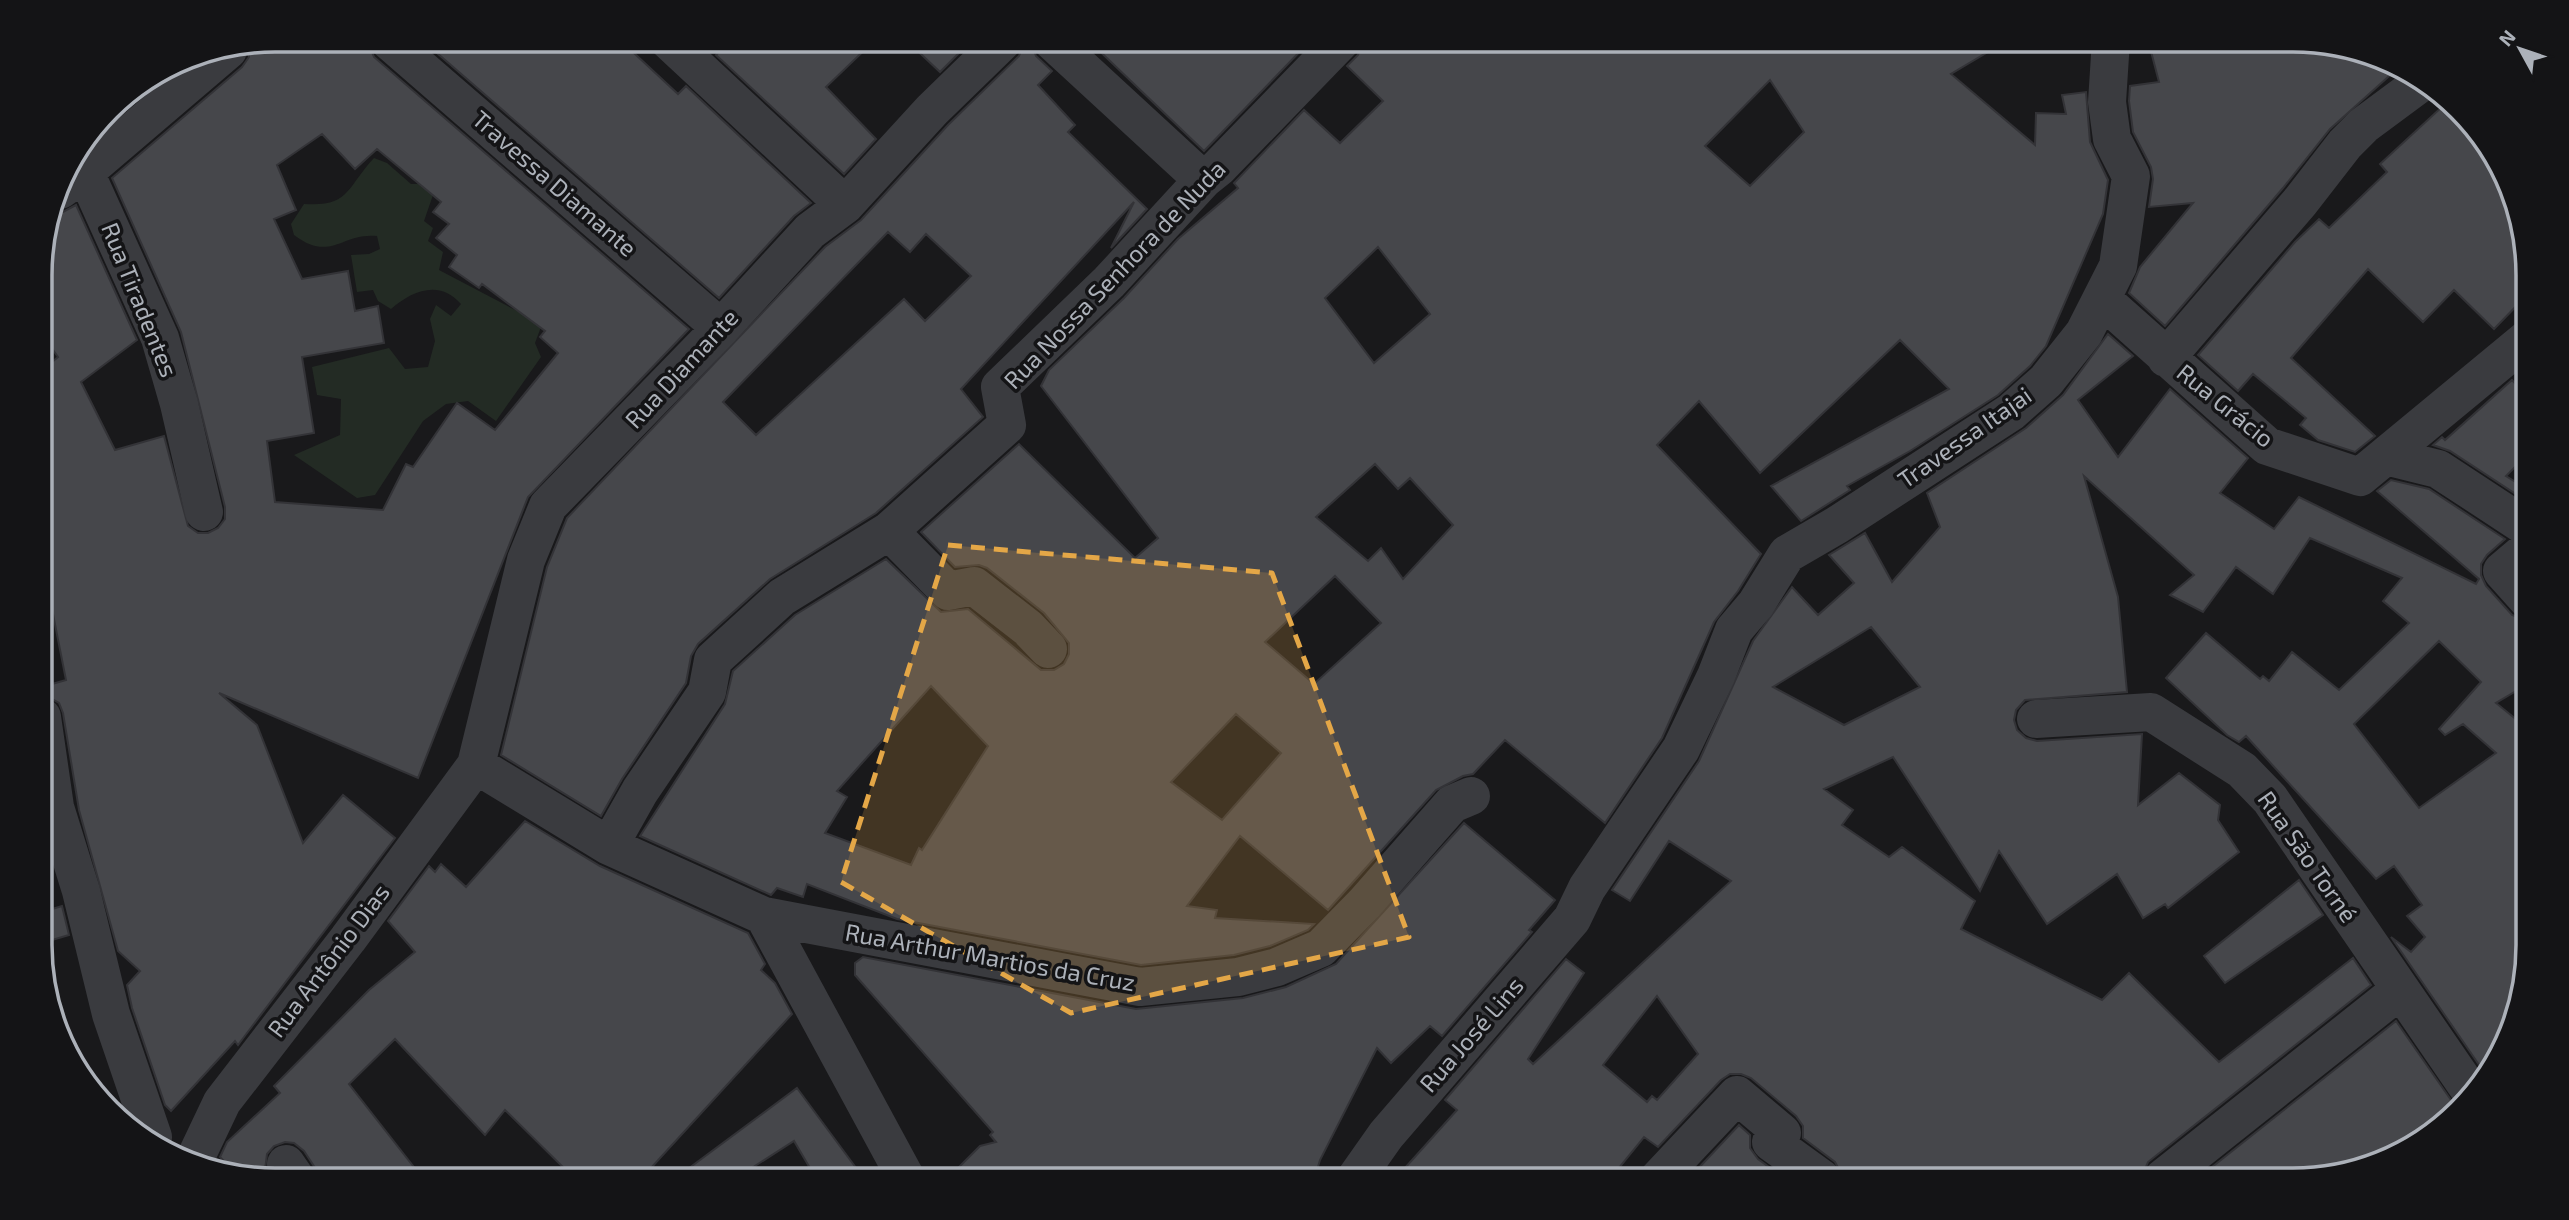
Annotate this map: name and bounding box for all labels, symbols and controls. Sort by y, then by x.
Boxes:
north arrow [2485,14,2555,84]
text: N [2493,25,2520,50]
street label: Travessa Diamante [467,104,643,262]
street label: Rua Nossa Senhora de Nuda [997,154,1231,394]
street label: Rua Tiradentes [96,218,185,381]
street label: Rua Diamante [618,302,743,434]
street label: Rua Grácio [2172,357,2280,453]
street label: Travessa Itajai [1892,380,2037,494]
street label: Rua São Torné [2252,785,2364,927]
street label: Rua Antônio Dias [261,878,395,1042]
street label: Rua Arthur Martios da Cruz [843,917,1137,996]
street label: Rua José Lins [1413,970,1529,1098]

